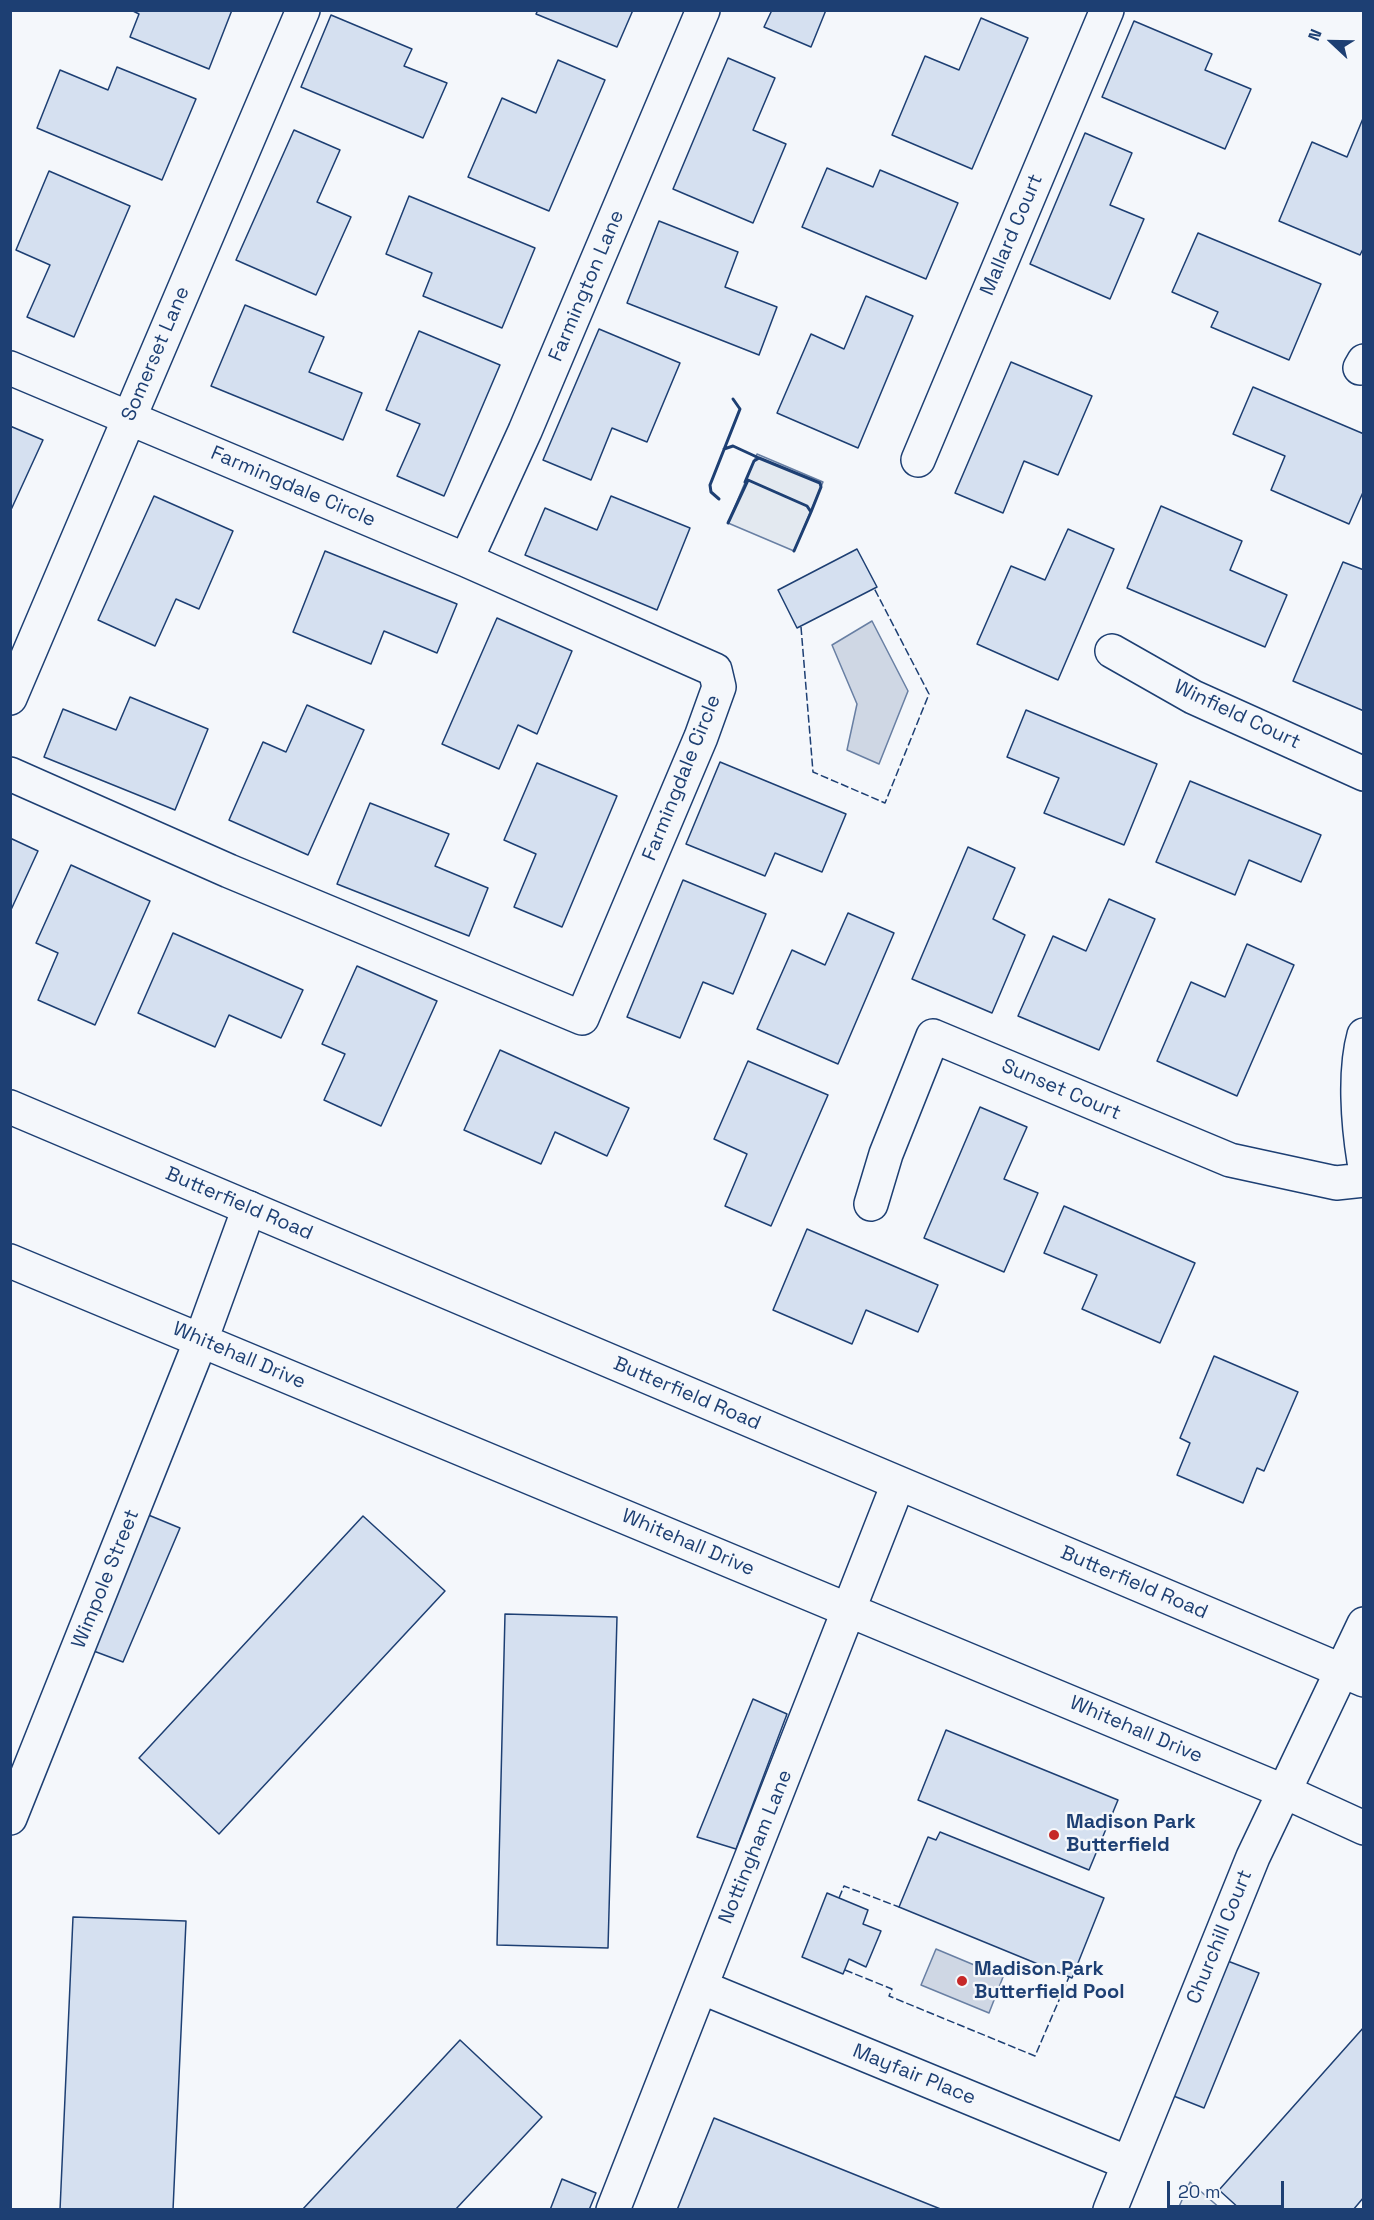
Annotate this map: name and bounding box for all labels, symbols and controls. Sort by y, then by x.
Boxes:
north arrow [1302,12,1362,72]
text: N [1303,26,1327,44]
street label: Mallard Court [976,171,1048,299]
street label: Farmington Lane [544,207,630,365]
street label: Somerset Lane [117,283,195,425]
street label: Farmingdale Circle [207,441,379,533]
street label: Winfield Court [1170,675,1304,755]
street label: Farmingdale Circle [638,692,726,864]
street label: Sunset Court [998,1054,1124,1126]
street label: Butterfield Road [162,1162,316,1246]
street label: Whitehall Drive [169,1317,309,1395]
street label: Butterfield Road [610,1352,764,1436]
street label: Whitehall Drive [618,1504,758,1582]
street label: Wimpole Street [67,1506,145,1652]
street label: Butterfield Road [1057,1541,1211,1625]
street label: Whitehall Drive [1066,1691,1206,1769]
street label: Nottingham Lane [714,1767,798,1927]
place label: Madison Park Butterfield [1066,1811,1196,1858]
marker: Madison Park Butterfield [1047,1828,1061,1842]
street label: Churchill Court [1182,1866,1258,2008]
place label: Madison Park Butterfield Pool [974,1958,1125,2005]
marker: Madison Park Butterfield Pool [955,1974,969,1988]
street label: Mayfair Place [849,2039,979,2111]
scale bar [1170,2169,1287,2207]
text: 20 m [1178,2180,1221,2203]

